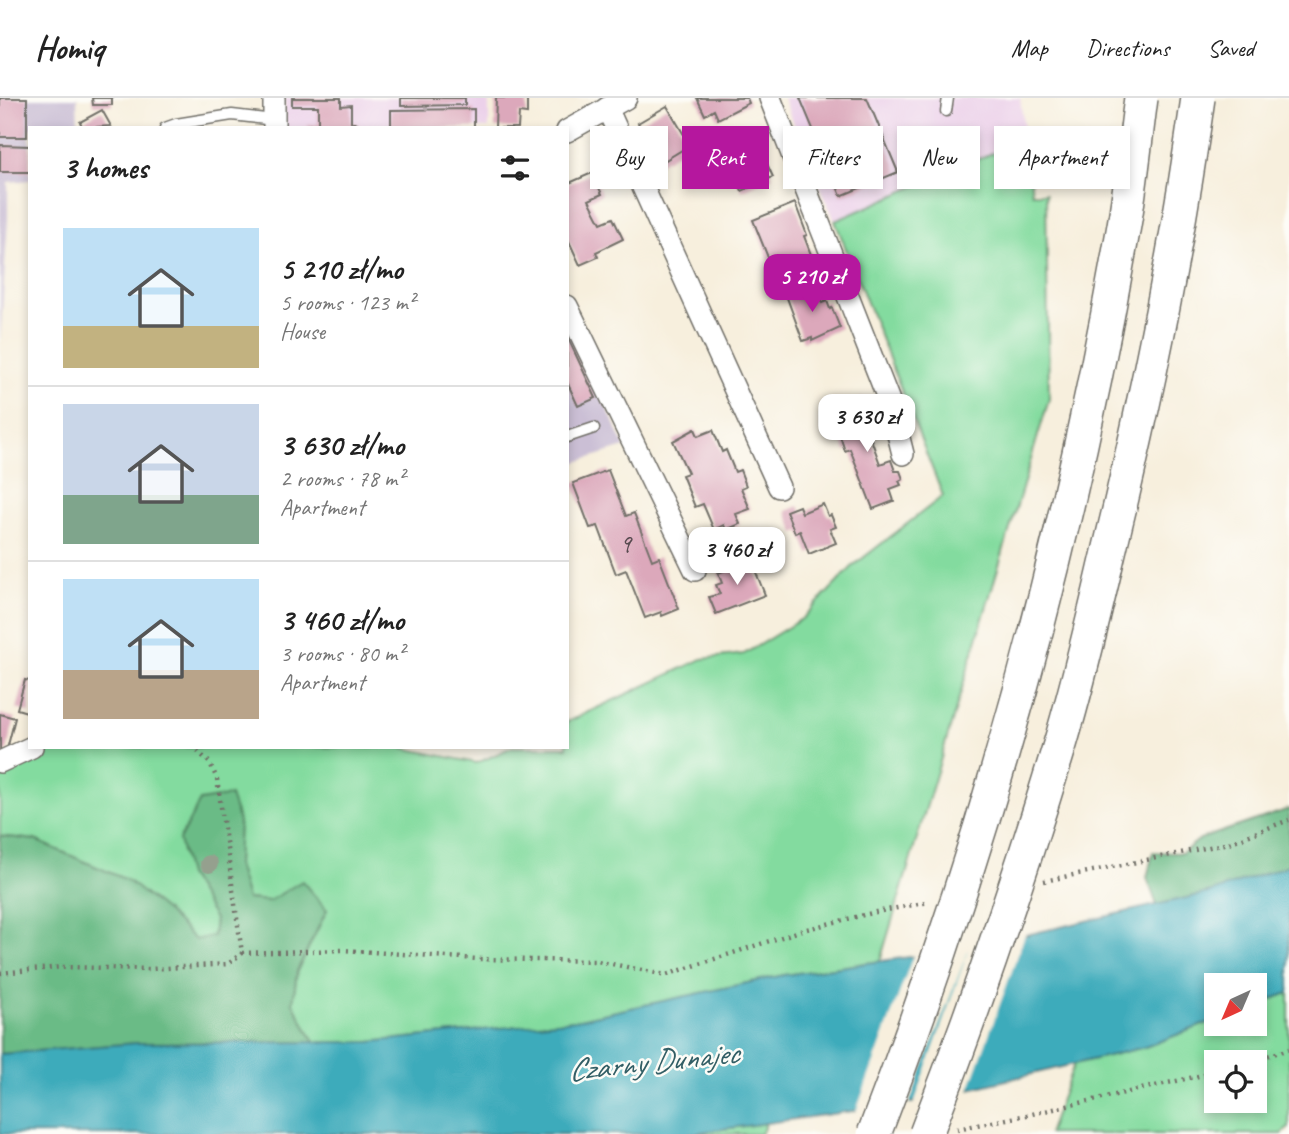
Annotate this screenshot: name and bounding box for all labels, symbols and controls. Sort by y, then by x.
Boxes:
text: Homiq [35,27,104,69]
text: Map [1011,33,1048,63]
text: Directions [1086,33,1169,63]
text: Saved [1207,33,1254,63]
chip: Buy [590,126,668,189]
chip: Rent [682,126,769,189]
chip: Filters [783,126,883,189]
chip: New [897,126,980,189]
chip: Apartment [994,126,1130,189]
text: 3 homes [63,149,148,187]
icon: filters [496,149,534,187]
text: 5 210 zł/mo [280,250,403,288]
pin: 5 210 zł [740,254,884,314]
icon: home [119,256,203,340]
text: 5 210 zł [780,262,844,291]
text: 5 rooms · 123 m² [280,288,415,317]
text: House [280,317,325,346]
pin: 3 630 zł [795,394,939,454]
text: 3 630 zł [834,402,900,431]
text: 3 630 zł/mo [280,426,404,464]
icon: home [119,432,203,516]
text: 2 rooms · 78 m² [280,464,404,493]
text: Apartment [280,493,365,522]
house number: 9 [619,527,633,560]
pin: 3 460 zł [665,528,809,587]
text: 3 460 zł [704,535,770,564]
text: 3 460 zł/mo [280,601,404,639]
icon: home [119,607,203,691]
text: 3 rooms · 80 m² [280,639,404,668]
text: Apartment [280,668,365,697]
north arrow [1204,973,1267,1036]
map controls [1204,973,1267,1113]
water label: Czarny Dunajec [566,1032,744,1091]
button: locate [1204,1050,1267,1113]

